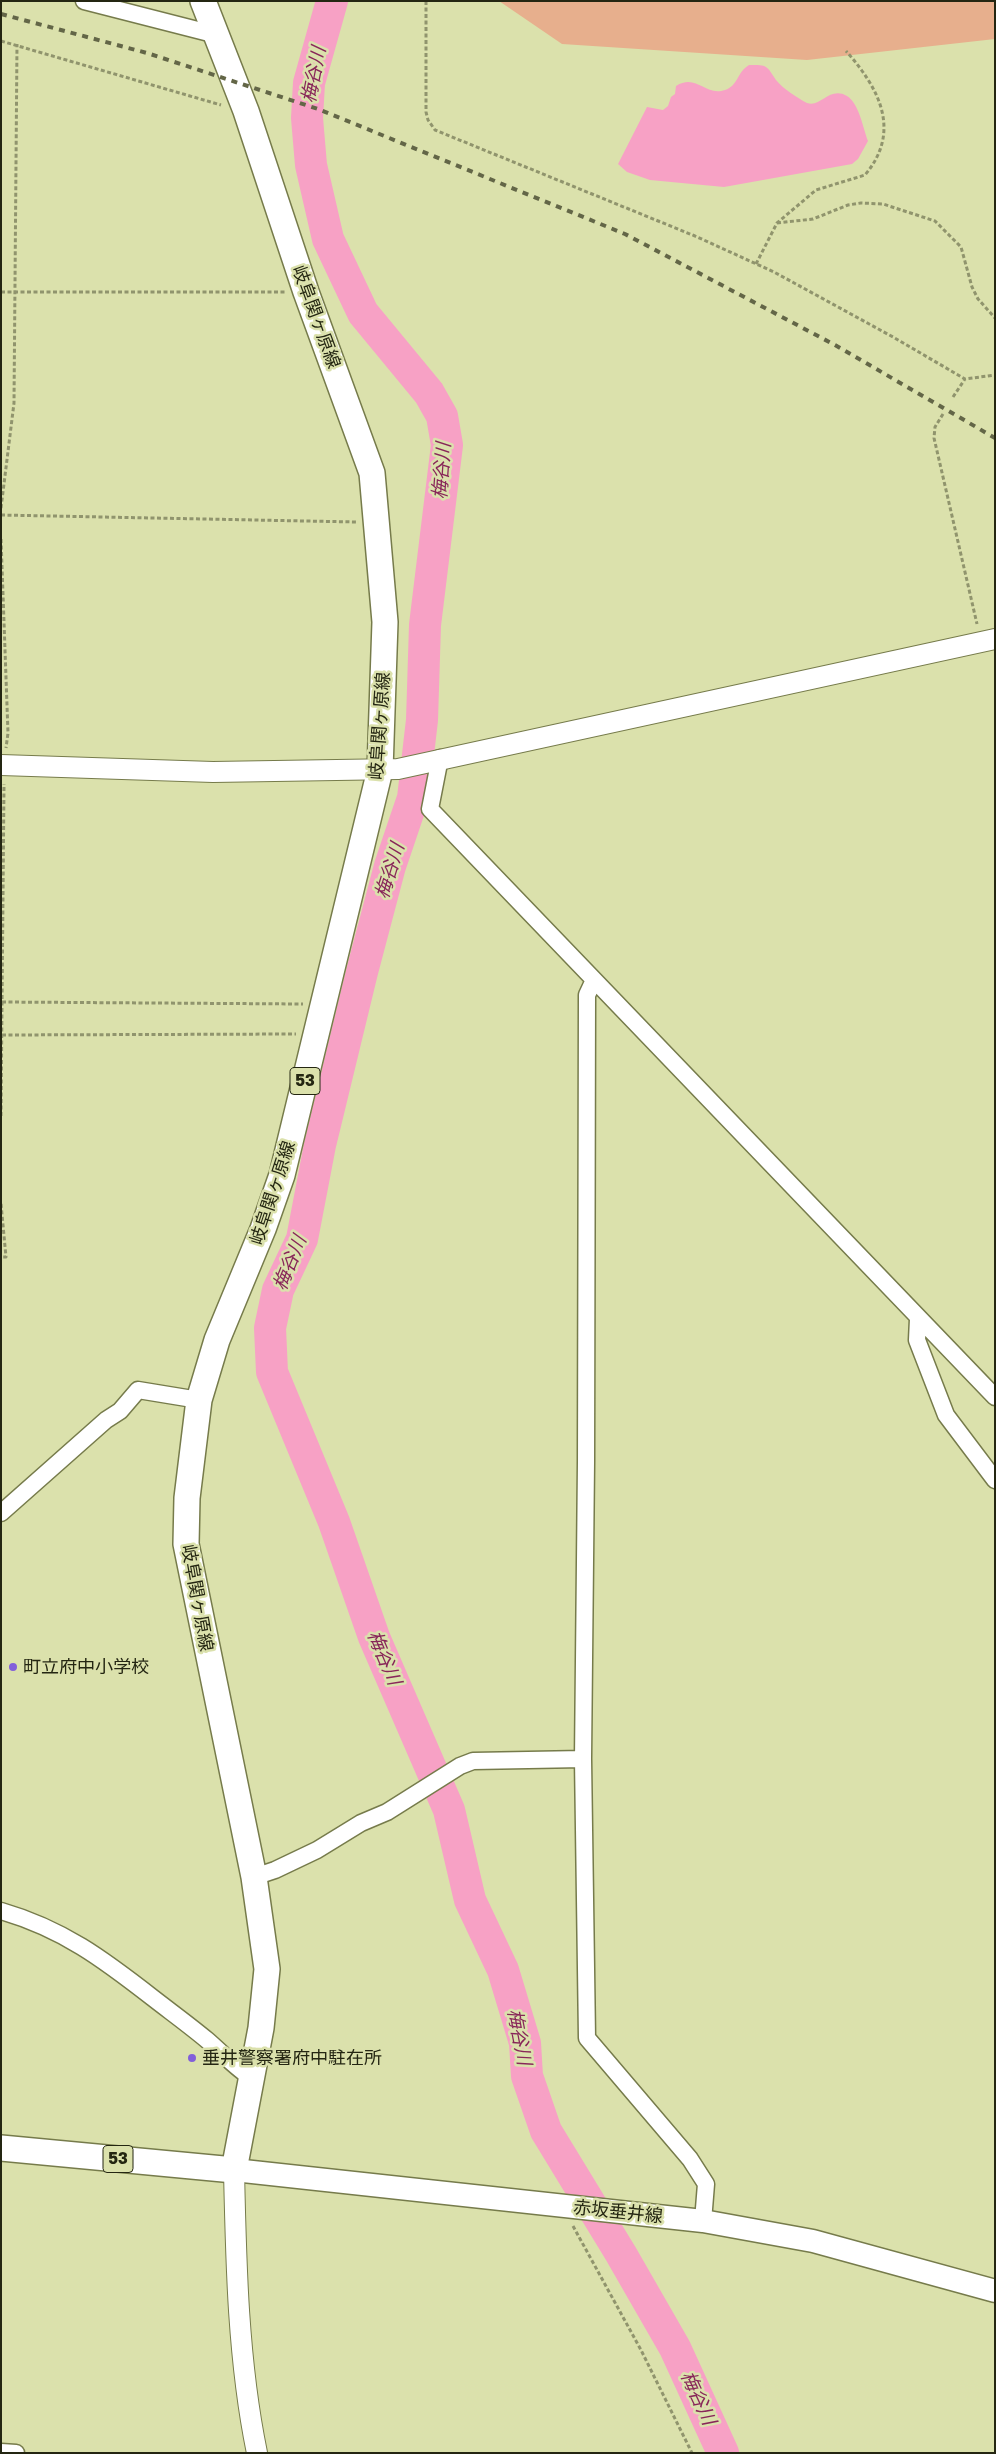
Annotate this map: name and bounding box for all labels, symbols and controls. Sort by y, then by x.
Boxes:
water label: 梅谷川 [297,45,331,105]
street label: 岐阜関ヶ原線 [287,263,345,371]
water label: 梅谷川 [429,442,455,500]
street label: 岐阜関ヶ原線 [365,671,395,781]
water label: 梅谷川 [371,840,409,902]
road number: 53 [290,1068,320,1094]
street label: 岐阜関ヶ原線 [246,1138,300,1248]
water label: 梅谷川 [269,1232,311,1294]
street label: 岐阜関ヶ原線 [177,1543,217,1653]
water label: 梅谷川 [362,1627,406,1689]
place label: 町立府中小学校 [23,1656,149,1678]
marker: 町立府中小学校 [7,1661,19,1673]
water label: 梅谷川 [502,2007,536,2067]
place label: 垂井警察署府中駐在所 [202,2047,382,2069]
marker: 垂井警察署府中駐在所 [186,2052,198,2064]
road number: 53 [103,2146,133,2172]
street label: 赤坂垂井線 [572,2197,664,2227]
water label: 梅谷川 [676,2367,720,2429]

